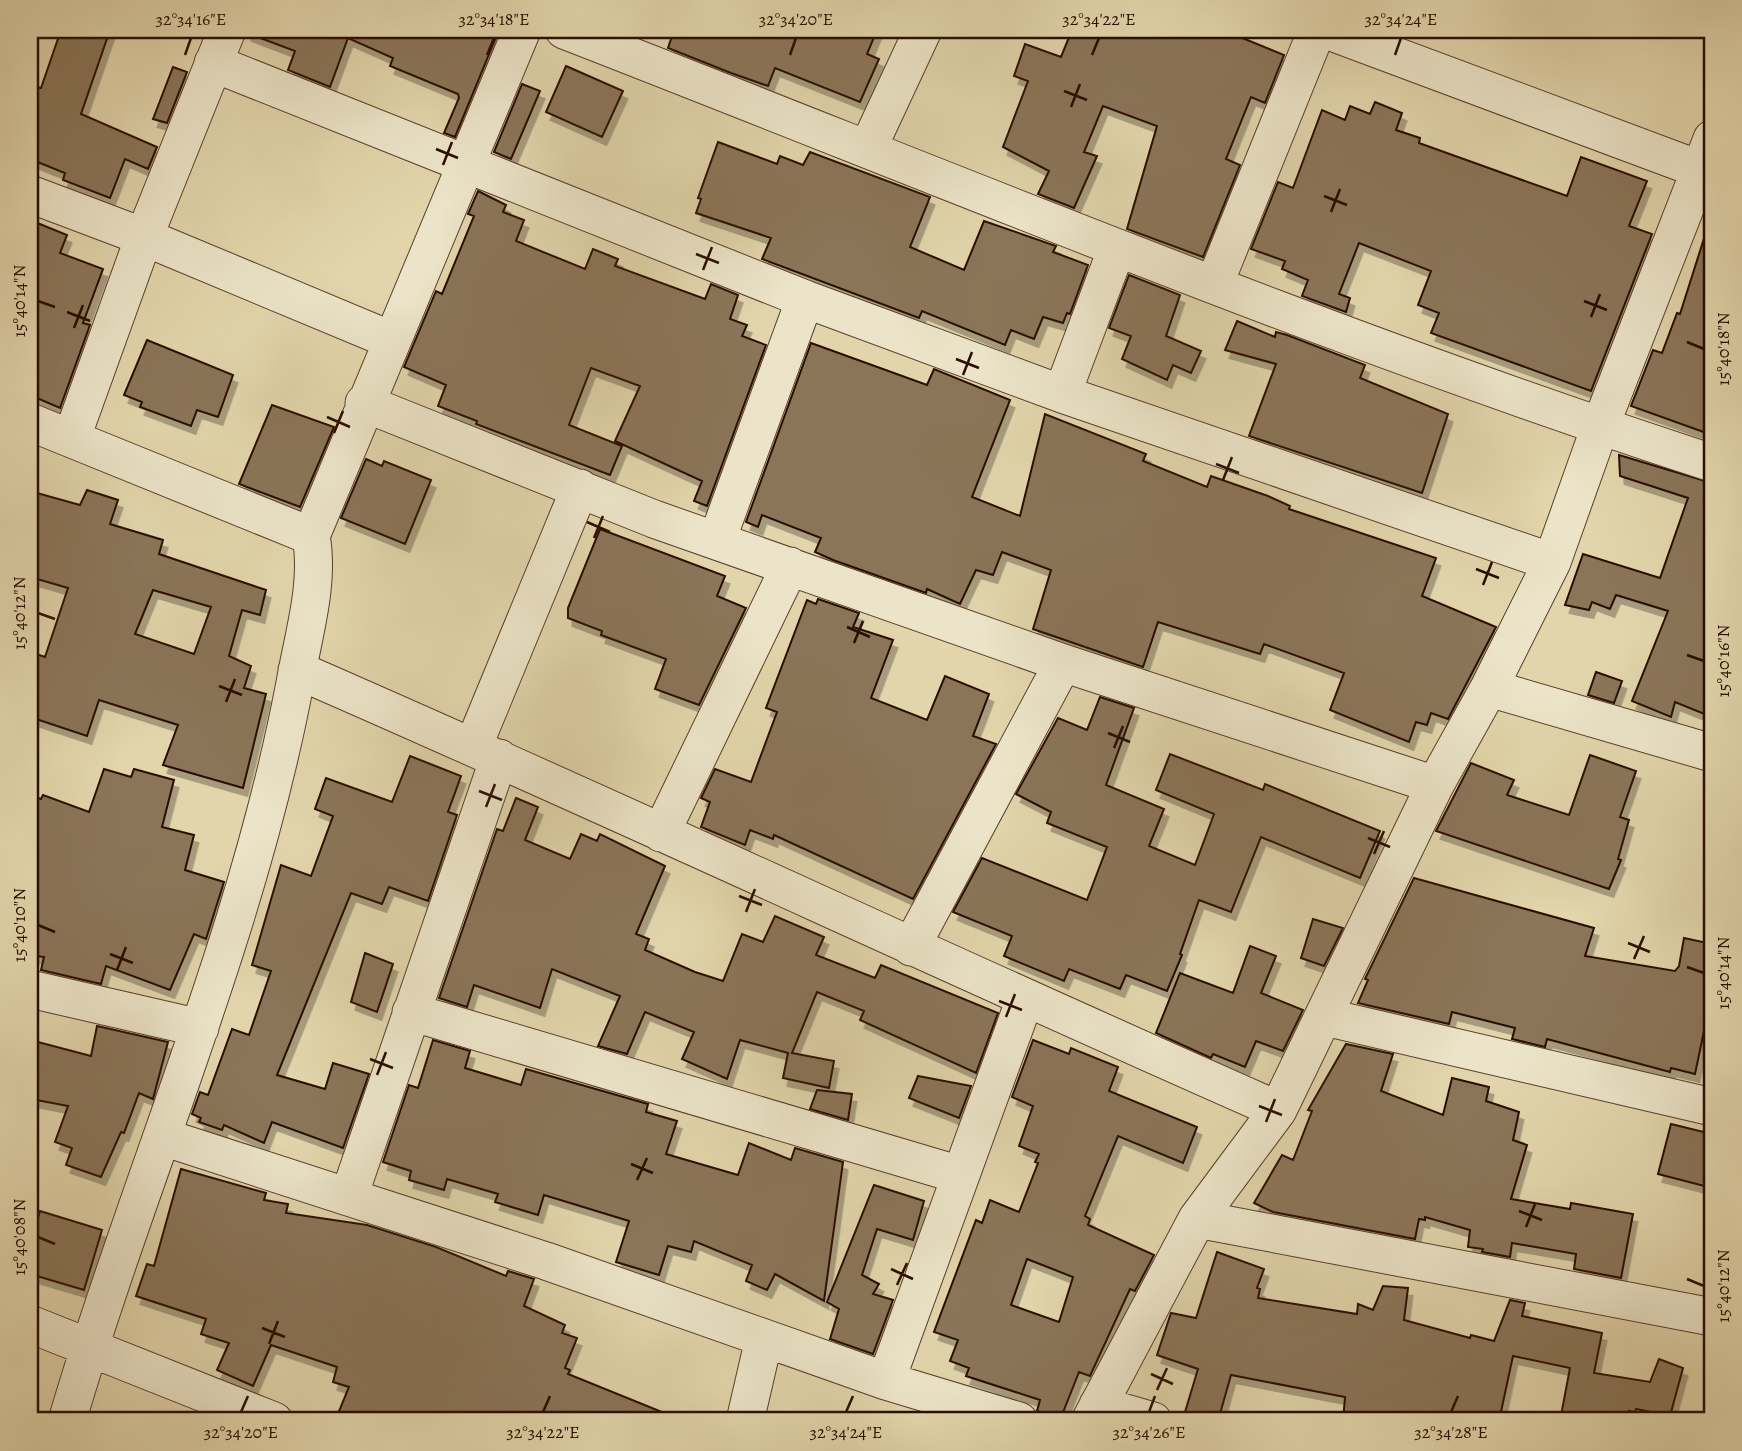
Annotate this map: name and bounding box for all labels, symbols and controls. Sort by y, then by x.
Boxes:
text: 32°34'16"E [156,7,226,31]
text: 32°34'18"E [458,7,530,31]
text: 32°34'20"E [759,7,833,31]
text: 32°34'22"E [1062,7,1136,31]
text: 32°34'24"E [1365,7,1438,31]
text: 15°40'14"N [7,265,31,337]
text: 15°40'18"N [1711,312,1735,386]
text: 15°40'12"N [7,576,31,650]
text: 15°40'16"N [1711,624,1735,698]
text: 15°40'10"N [7,888,31,962]
text: 15°40'14"N [1711,937,1735,1009]
text: 15°40'08"N [7,1199,31,1275]
text: 15°40'12"N [1711,1249,1735,1323]
text: 32°34'20"E [204,1420,278,1444]
text: 32°34'22"E [506,1420,580,1444]
text: 32°34'24"E [810,1420,883,1444]
text: 32°34'26"E [1112,1420,1186,1444]
text: 32°34'28"E [1414,1420,1488,1444]

